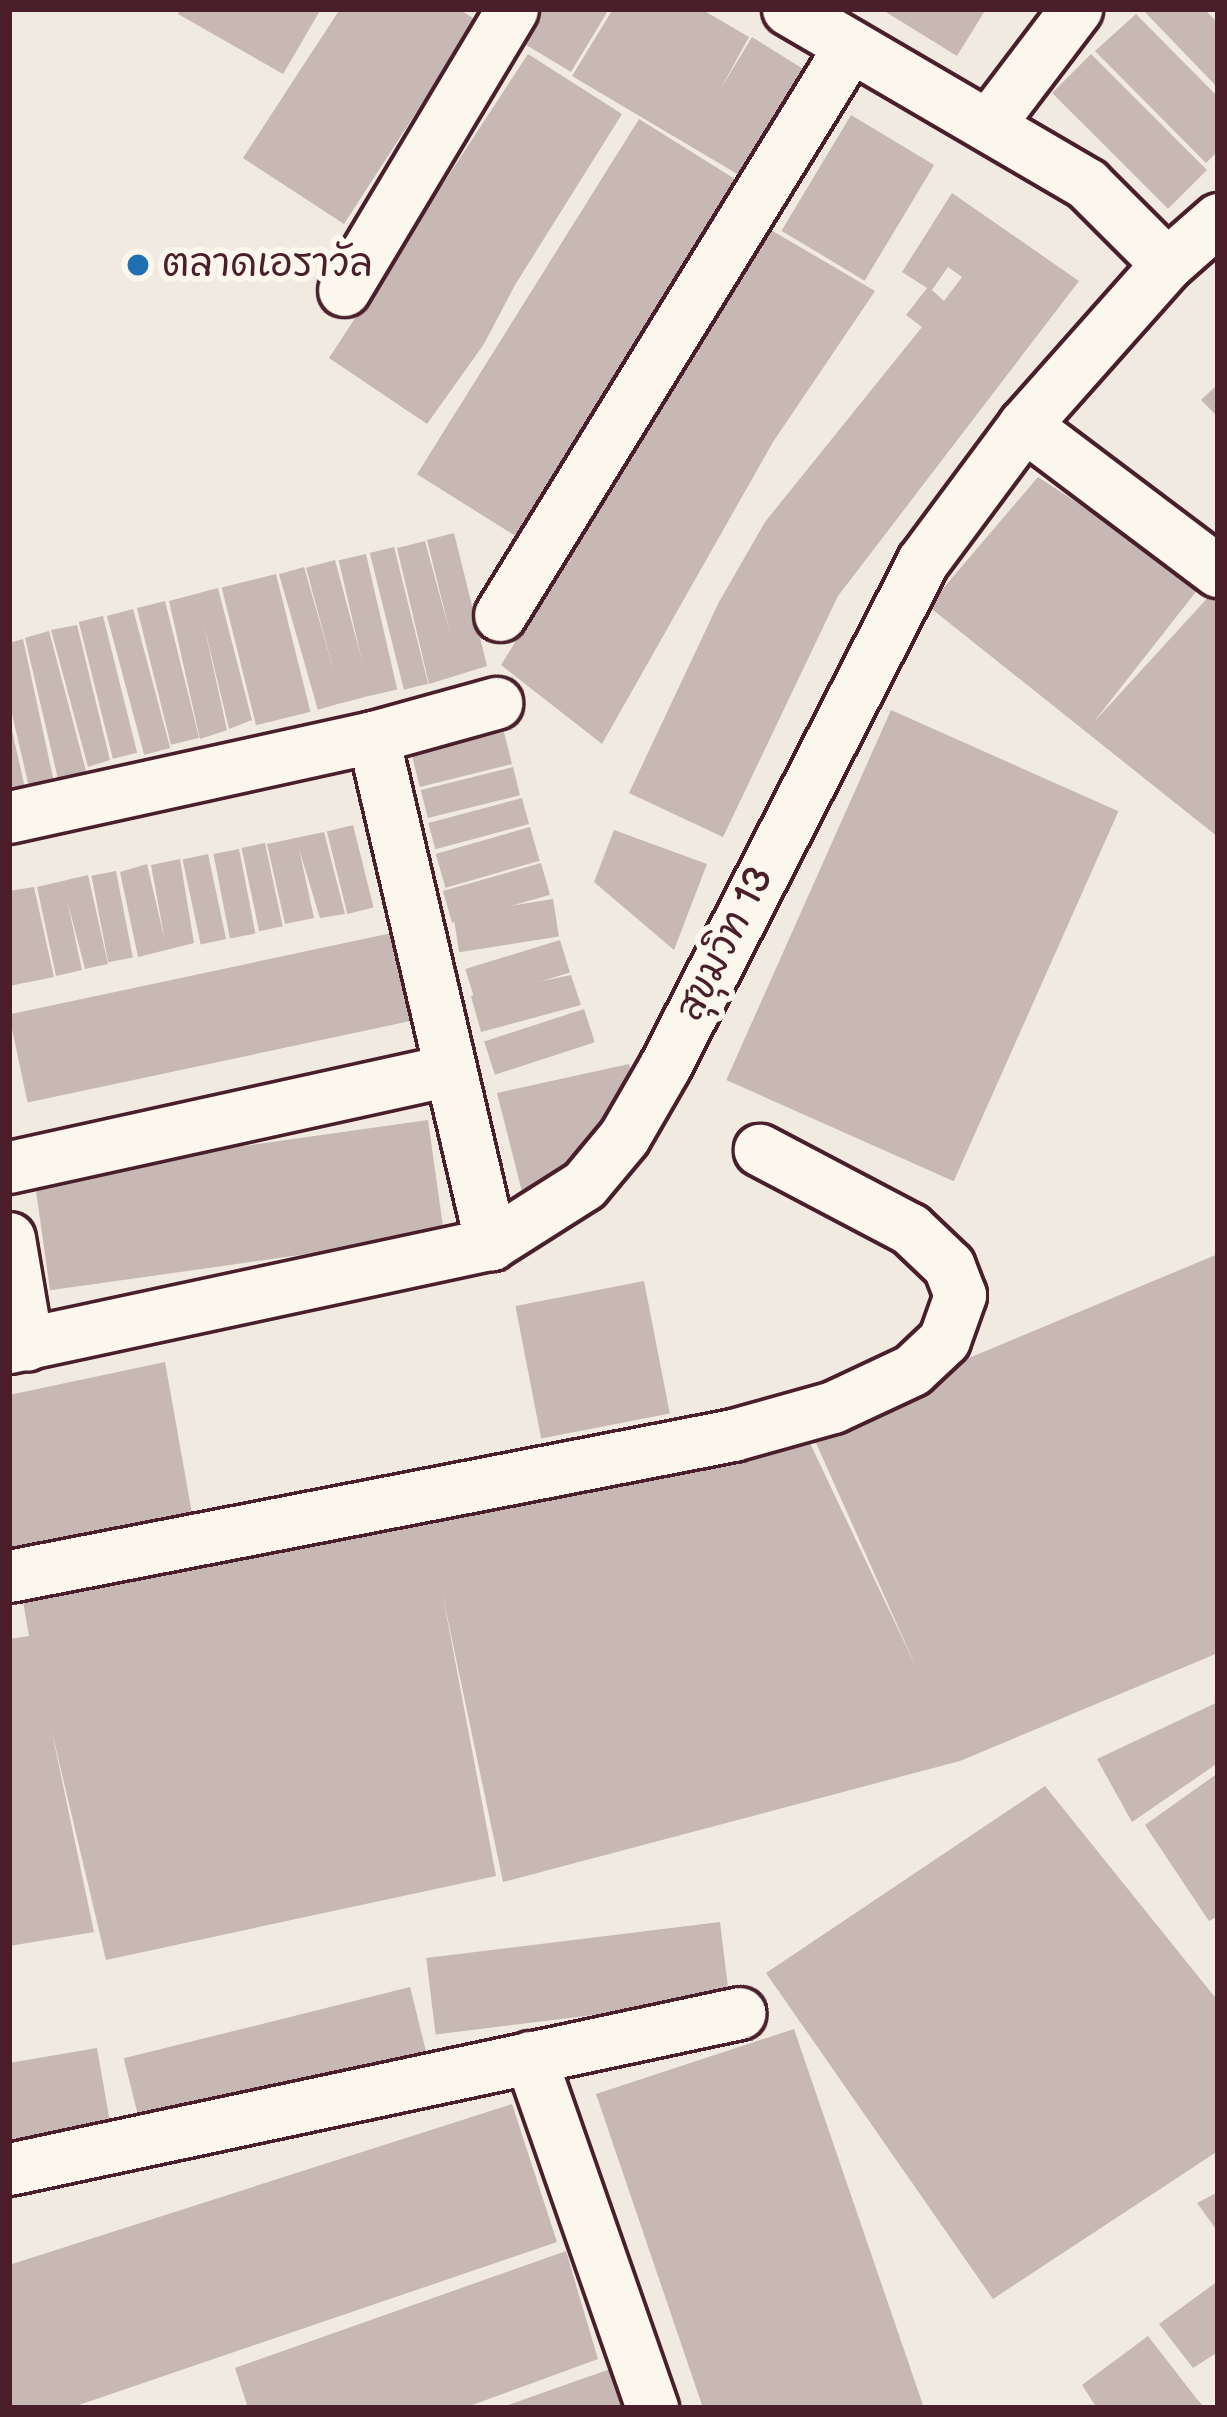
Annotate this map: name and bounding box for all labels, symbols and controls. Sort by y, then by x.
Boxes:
place label: ตลาดเอราวัล [162,242,373,288]
marker: ตลาดเอราวัล [125,252,151,278]
street label: สุขุมวิท 13 [667,859,785,1029]

